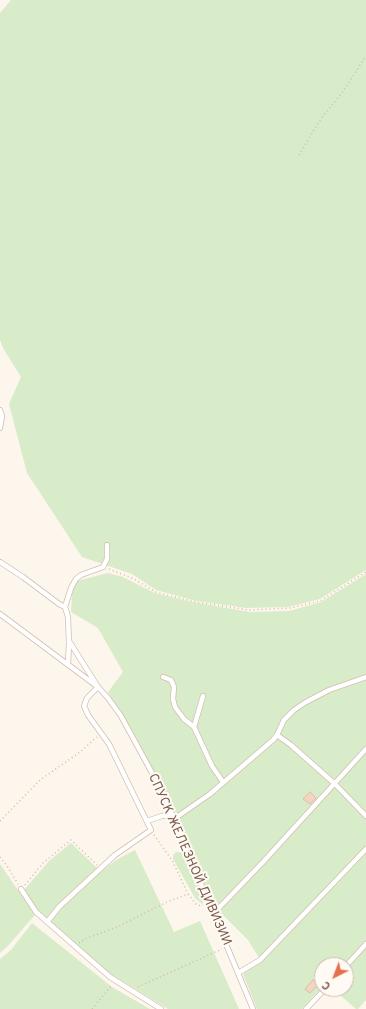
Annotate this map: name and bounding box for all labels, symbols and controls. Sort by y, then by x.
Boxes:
street label: СПУСК ЖЕЛЕЗНОЙ ДИВИЗИИ [144,772,234,948]
north arrow [314,957,354,997]
text: С [319,978,334,993]

